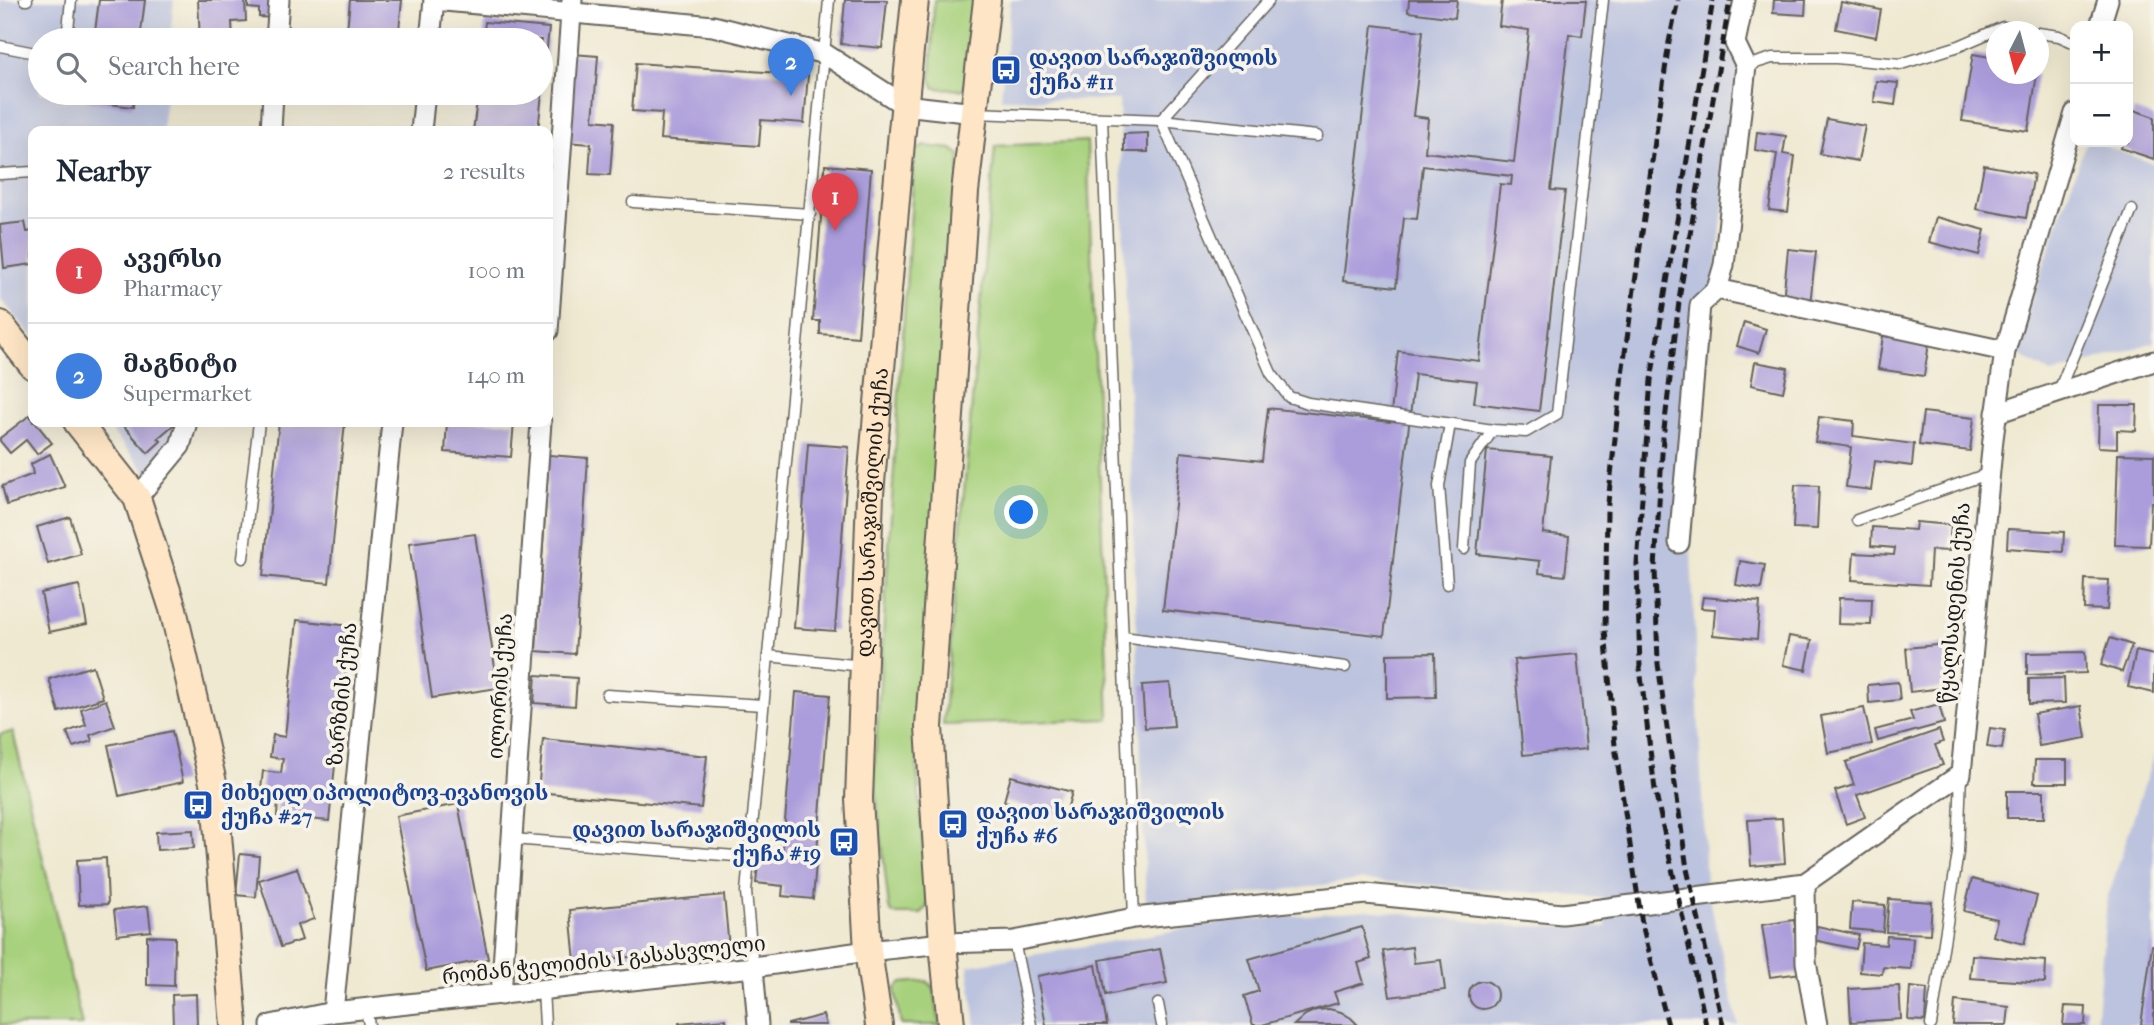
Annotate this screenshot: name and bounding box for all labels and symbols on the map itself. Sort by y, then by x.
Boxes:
north arrow [1986,21,2049,84]
pin: 2 [768,38,814,96]
place label: დავით სარაჯიშვილის ქუჩა #11 [1029,46,1278,95]
bus stop icon: დავით სარაჯიშვილის ქუჩა #11 [989,53,1023,87]
pin: 1 [812,173,858,231]
street label: დავით სარაჯიშვილის ქუჩა [852,367,893,658]
your location [1004,495,1038,529]
street label: წყალსადენის ქუჩა [1933,501,1976,705]
street label: ილორის ქუჩა [483,612,518,760]
street label: ზარზმის ქუჩა [323,621,362,767]
place label: მიხეილ იპოლიტოვ-ივანოვის ქუჩა #27 [221,781,548,830]
bus stop icon: მიხეილ იპოლიტოვ-ივანოვის ქუჩა #27 [181,788,215,822]
place label: დავით სარაჯიშვილის ქუჩა #6 [976,800,1225,849]
bus stop icon: დავით სარაჯიშვილის ქუჩა #6 [936,807,970,841]
place label: დავით სარაჯიშვილის ქუჩა #19 [572,818,821,867]
bus stop icon: დავით სარაჯიშვილის ქუჩა #19 [827,825,861,859]
street label: რომან ჭელიძის I გასასვლელი [441,931,767,990]

